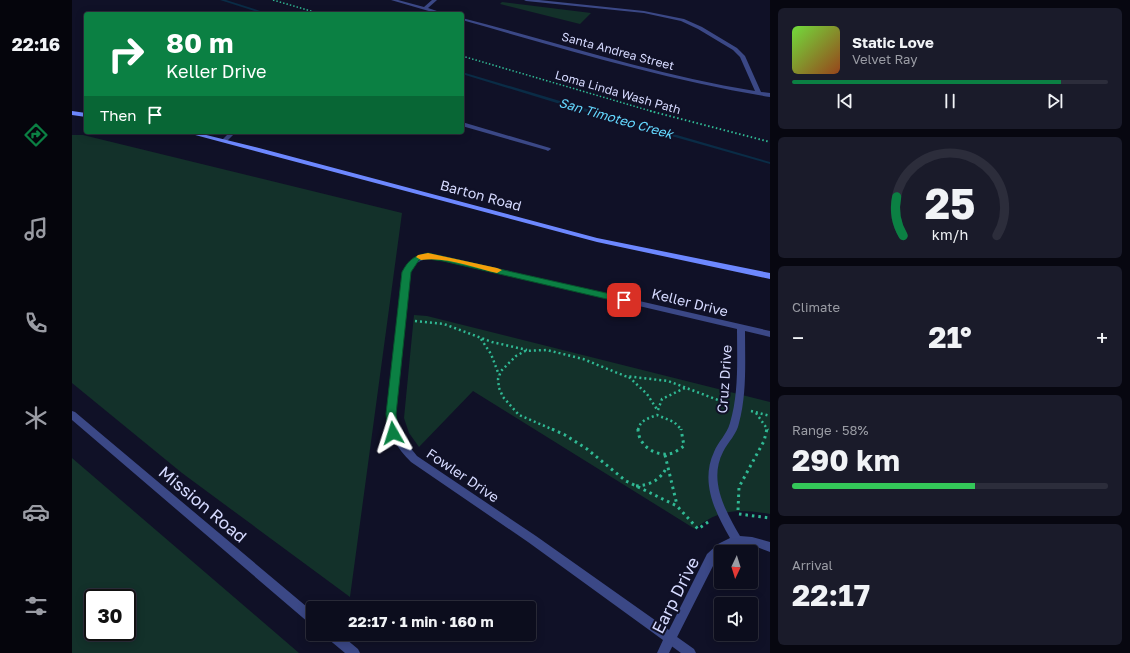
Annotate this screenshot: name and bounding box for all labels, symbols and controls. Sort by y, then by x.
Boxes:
text: 80 m [166,26,234,59]
icon: right [100,28,152,80]
street label: Santa Andrea Street [560,29,676,73]
text: 22:16 [12,33,60,55]
text: Static Love [852,33,934,51]
text: Velvet Ray [852,51,917,67]
text: Keller Drive [166,60,266,82]
street label: Loma Linda Wash Path [553,67,683,117]
icon: previous [834,90,856,112]
icon: pause [939,90,961,112]
icon: next [1044,90,1066,112]
water label: San Timoteo Creek [557,94,676,142]
icon: arrive [144,104,166,126]
text: Then [100,106,136,124]
icon: directions [22,121,50,149]
street label: Barton Road [438,176,524,214]
text: 25 [925,177,975,227]
icon: music [22,215,50,243]
text: km/h [932,225,968,242]
pin [607,283,641,317]
street label: Keller Drive [650,284,730,320]
icon: arrive [613,289,635,311]
text: Climate [792,299,840,315]
icon: phone [22,309,50,337]
text: 21° [928,319,972,355]
text: − [792,324,804,351]
text: + [1096,324,1108,351]
street label: Cruz Drive [713,344,735,414]
icon: climate [22,404,50,432]
position arrow [372,412,414,454]
text: Range · 58% [792,422,868,438]
text: 290 km [792,442,900,478]
street label: Fowler Drive [423,444,503,506]
street label: Mission Road [155,461,251,547]
icon: car [22,498,50,526]
north arrow [714,545,758,589]
map controls [714,545,758,641]
street label: Earp Drive [647,553,703,637]
text: Arrival [792,557,833,573]
text: 22:17 [792,577,870,613]
speed limit sign: 30 [84,589,136,641]
icon: filters [22,592,50,620]
button: sound [714,597,758,641]
text: 22:17 · 1 min · 160 m [348,612,494,630]

